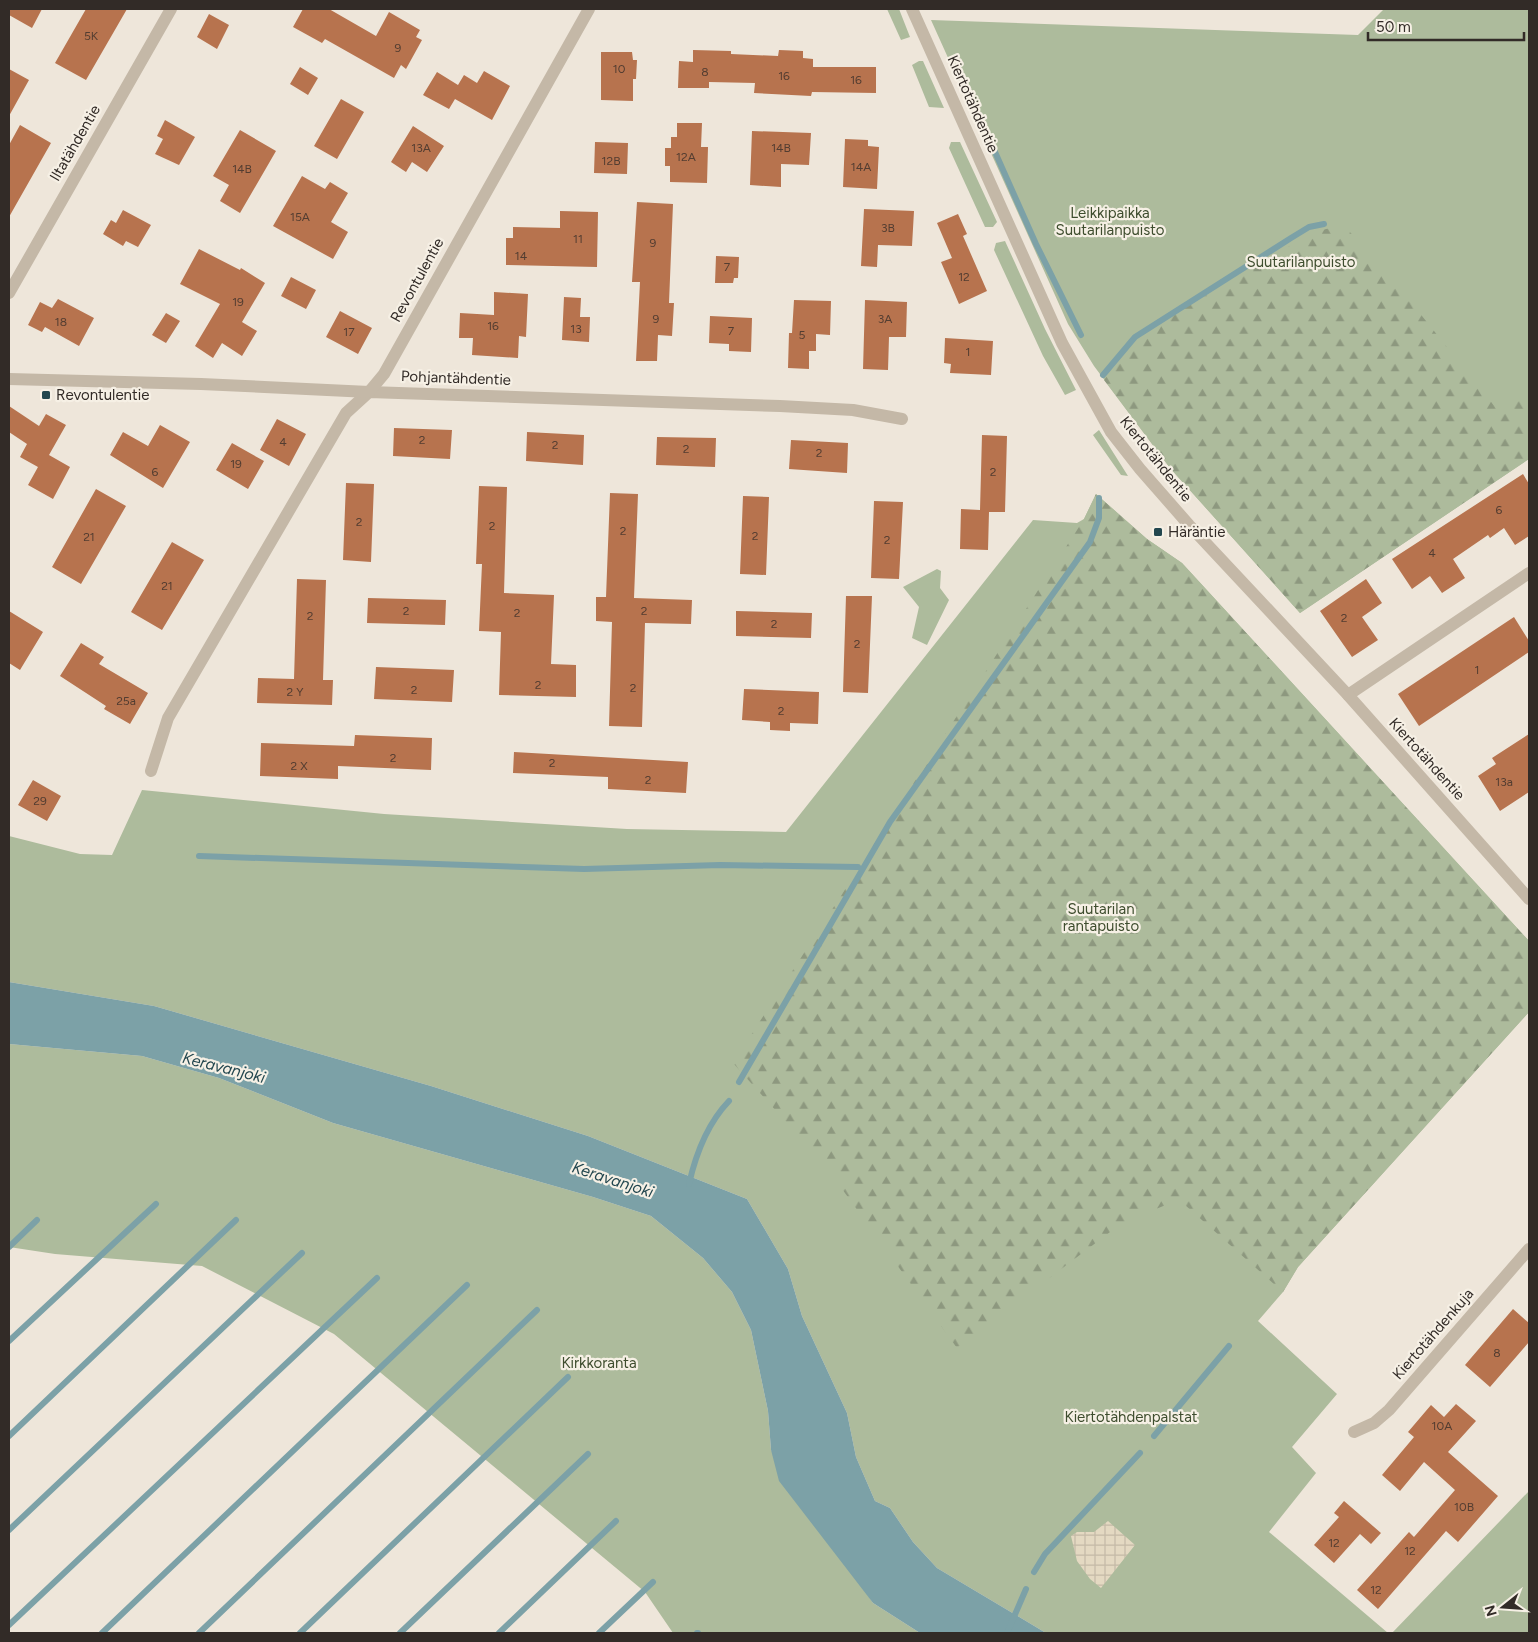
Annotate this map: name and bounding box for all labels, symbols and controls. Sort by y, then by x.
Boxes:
scale bar [1368,10,1524,42]
text: 50 m [1376,18,1411,36]
house number: 5K [84,29,99,43]
house number: 9 [395,41,402,55]
street label: Kiertotähdentie [944,53,1002,155]
house number: 10 [613,62,626,76]
house number: 8 [701,65,709,79]
house number: 16 [778,69,790,83]
house number: 16 [850,73,862,87]
street label: Iltatähdentie [46,102,104,184]
house number: 13A [411,141,431,155]
house number: 14B [771,141,791,155]
house number: 12A [676,150,696,164]
house number: 12B [602,154,621,168]
house number: 14A [851,160,871,174]
house number: 14B [232,162,252,176]
park label: Leikkipaikka Suutarilanpuisto [1055,204,1165,239]
house number: 15A [290,210,310,224]
house number: 3B [881,221,895,235]
house number: 11 [573,232,583,246]
street label: Revontulentie [387,235,447,325]
house number: 9 [650,236,657,250]
house number: 14 [515,249,528,263]
park label: Suutarilanpuisto [1246,253,1356,271]
house number: 7 [724,260,731,274]
house number: 12 [958,270,970,284]
house number: 19 [232,295,244,309]
house number: 9 [653,312,660,326]
house number: 3A [878,312,892,326]
house number: 18 [55,315,67,329]
house number: 16 [487,319,499,333]
house number: 13 [570,322,582,336]
house number: 7 [728,324,735,338]
house number: 17 [343,325,355,339]
house number: 5 [799,328,806,342]
house number: 1 [966,345,970,359]
street label: Pohjantähdentie [401,367,511,389]
place label: Revontulentie [56,386,149,404]
marker: Revontulentie [40,389,52,401]
street label: Kiertotähdentie [1116,413,1196,505]
house number: 2 [419,433,425,447]
house number: 4 [279,435,287,449]
house number: 2 [552,438,558,452]
house number: 2 [683,442,689,456]
house number: 2 [816,446,822,460]
house number: 19 [230,457,242,471]
house number: 6 [152,465,159,479]
house number: 2 [990,465,996,479]
house number: 6 [1496,503,1503,517]
house number: 2 [356,515,362,529]
house number: 2 [489,519,495,533]
place label: Häräntie [1168,523,1225,541]
house number: 2 [620,524,626,538]
marker: Häräntie [1152,526,1164,538]
house number: 2 [752,529,758,543]
house number: 21 [83,530,95,544]
house number: 2 [884,533,890,547]
house number: 4 [1428,546,1436,560]
house number: 21 [161,579,173,593]
house number: 2 [403,604,409,618]
house number: 2 [641,604,647,618]
house number: 2 [514,606,520,620]
house number: 2 [307,609,313,623]
house number: 2 [1341,611,1347,625]
house number: 2 [771,617,777,631]
house number: 2 [854,637,860,651]
house number: 1 [1475,663,1479,677]
house number: 2 [535,678,541,692]
house number: 2 [630,681,636,695]
house number: 2 [411,683,417,697]
house number: 2 Y [287,685,304,699]
house number: 25a [116,694,136,708]
house number: 2 [778,704,784,718]
street label: Kiertotähdentie [1385,714,1469,804]
house number: 2 [390,751,396,765]
house number: 2 [549,756,555,770]
house number: 2 X [290,759,308,773]
house number: 2 [645,773,651,787]
house number: 13a [1495,775,1513,789]
house number: 29 [33,794,47,808]
park label: Suutarilan rantapuisto [1063,900,1139,935]
water label: Keravanjoki [181,1048,267,1087]
water label: Keravanjoki [570,1157,656,1202]
street label: Kiertotähdenkuja [1389,1285,1477,1383]
house number: 8 [1493,1346,1501,1360]
park label: Kirkkoranta [561,1354,637,1372]
park label: Kiertotähdenpalstat [1064,1408,1198,1426]
house number: 10A [1432,1419,1452,1433]
house number: 10B [1454,1500,1474,1514]
house number: 12 [1328,1536,1340,1550]
house number: 12 [1404,1544,1416,1558]
north arrow [1478,1582,1528,1632]
house number: 12 [1370,1583,1382,1597]
text: N [1481,1603,1501,1618]

